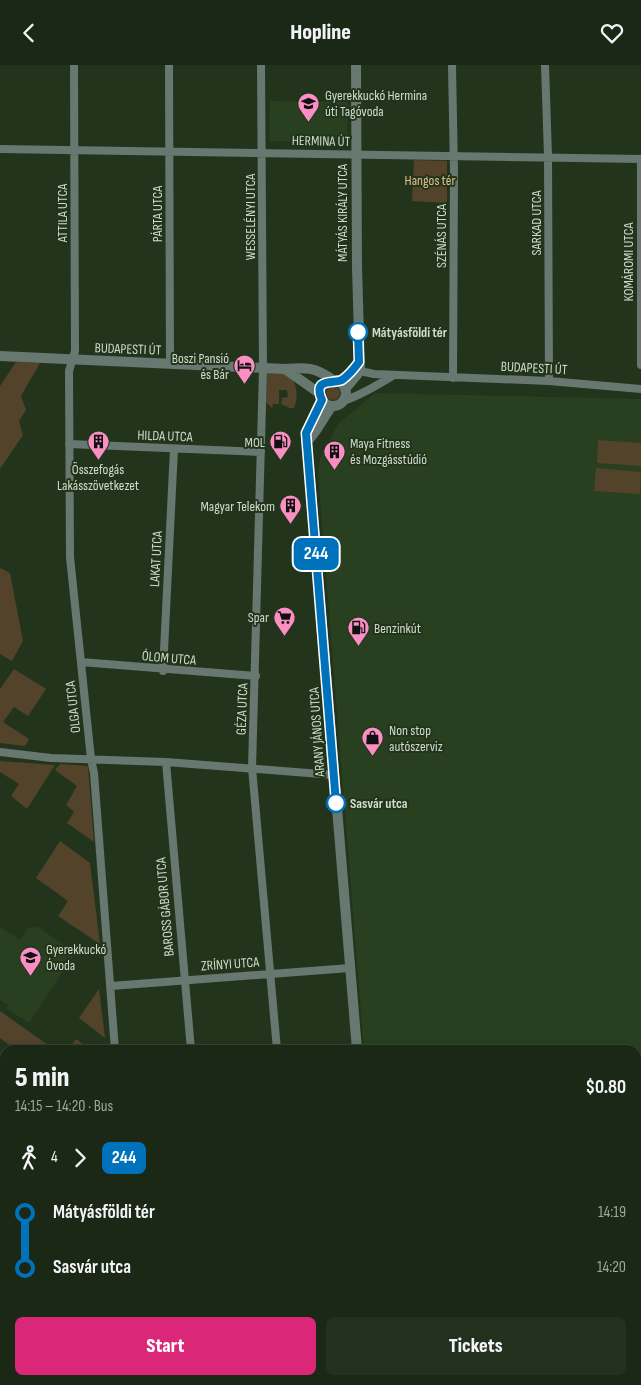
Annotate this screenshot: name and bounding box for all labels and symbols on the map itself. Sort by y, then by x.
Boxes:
place label: Gyerekkuckó Hermina úti Tagóvoda [325,87,427,120]
school or university icon: Gyerekkuckó Hermina úti Tagóvoda [297,91,321,122]
street label: HERMINA ÚT [292,132,351,150]
street label: MÁTYÁS KIRÁLY UTCA [334,163,351,262]
park label: Hangos tér [405,172,455,189]
street label: WESSELÉNYI UTCA [242,173,259,260]
street label: ATTILA UTCA [54,183,71,243]
street label: PÁRTA UTCA [149,185,166,242]
street label: SARKAD UTCA [528,189,545,256]
street label: SZÉNÁS UTCA [433,203,450,268]
street label: KOMÁROMI UTCA [620,221,637,302]
marker: Mátyásföldi tér [348,322,368,342]
place label: Mátyásföldi tér [372,324,448,341]
street label: BUDAPESTI ÚT [94,339,162,359]
place label: Boszi Pansió és Bár [172,350,229,383]
hotel icon: Boszi Pansió és Bár [233,354,257,385]
street label: BUDAPESTI ÚT [500,358,568,378]
street label: HILDA UTCA [137,427,194,445]
building icon: Összefogás Lakásszövetkezet [86,429,110,460]
fuel station icon: MOL [269,430,293,461]
place label: MOL [245,434,265,451]
place label: Maya Fitness és Mozgásstúdió [350,435,427,468]
building icon: Maya Fitness és Mozgásstúdió [322,439,346,470]
place label: Összefogás Lakásszövetkezet [57,461,139,494]
building icon: Magyar Telekom [279,494,303,525]
place label: Magyar Telekom [201,498,275,515]
street label: LAKAT UTCA [146,529,166,588]
line badge: 244 [287,538,345,570]
supermarket icon: Spar [273,605,297,636]
place label: Spar [248,609,269,626]
fuel station icon: Benzinkút [346,616,370,647]
place label: Benzinkút [374,620,421,637]
street label: ÓLOM UTCA [141,647,198,669]
street label: OLGA UTCA [62,679,84,734]
street label: GÉZA UTCA [233,682,251,735]
street label: ARANY JÁNOS UTCA [305,686,329,778]
place label: Non stop autószerviz [389,722,443,755]
shop icon: Non stop autószerviz [361,726,385,757]
marker: Sasvár utca [326,793,346,813]
place label: Sasvár utca [350,795,408,812]
street label: BAROSS GÁBOR UTCA [152,856,178,957]
place label: Gyerekkuckó Óvoda [46,941,106,974]
school or university icon: Gyerekkuckó Óvoda [18,945,42,976]
street label: ZRÍNYI UTCA [200,953,261,975]

